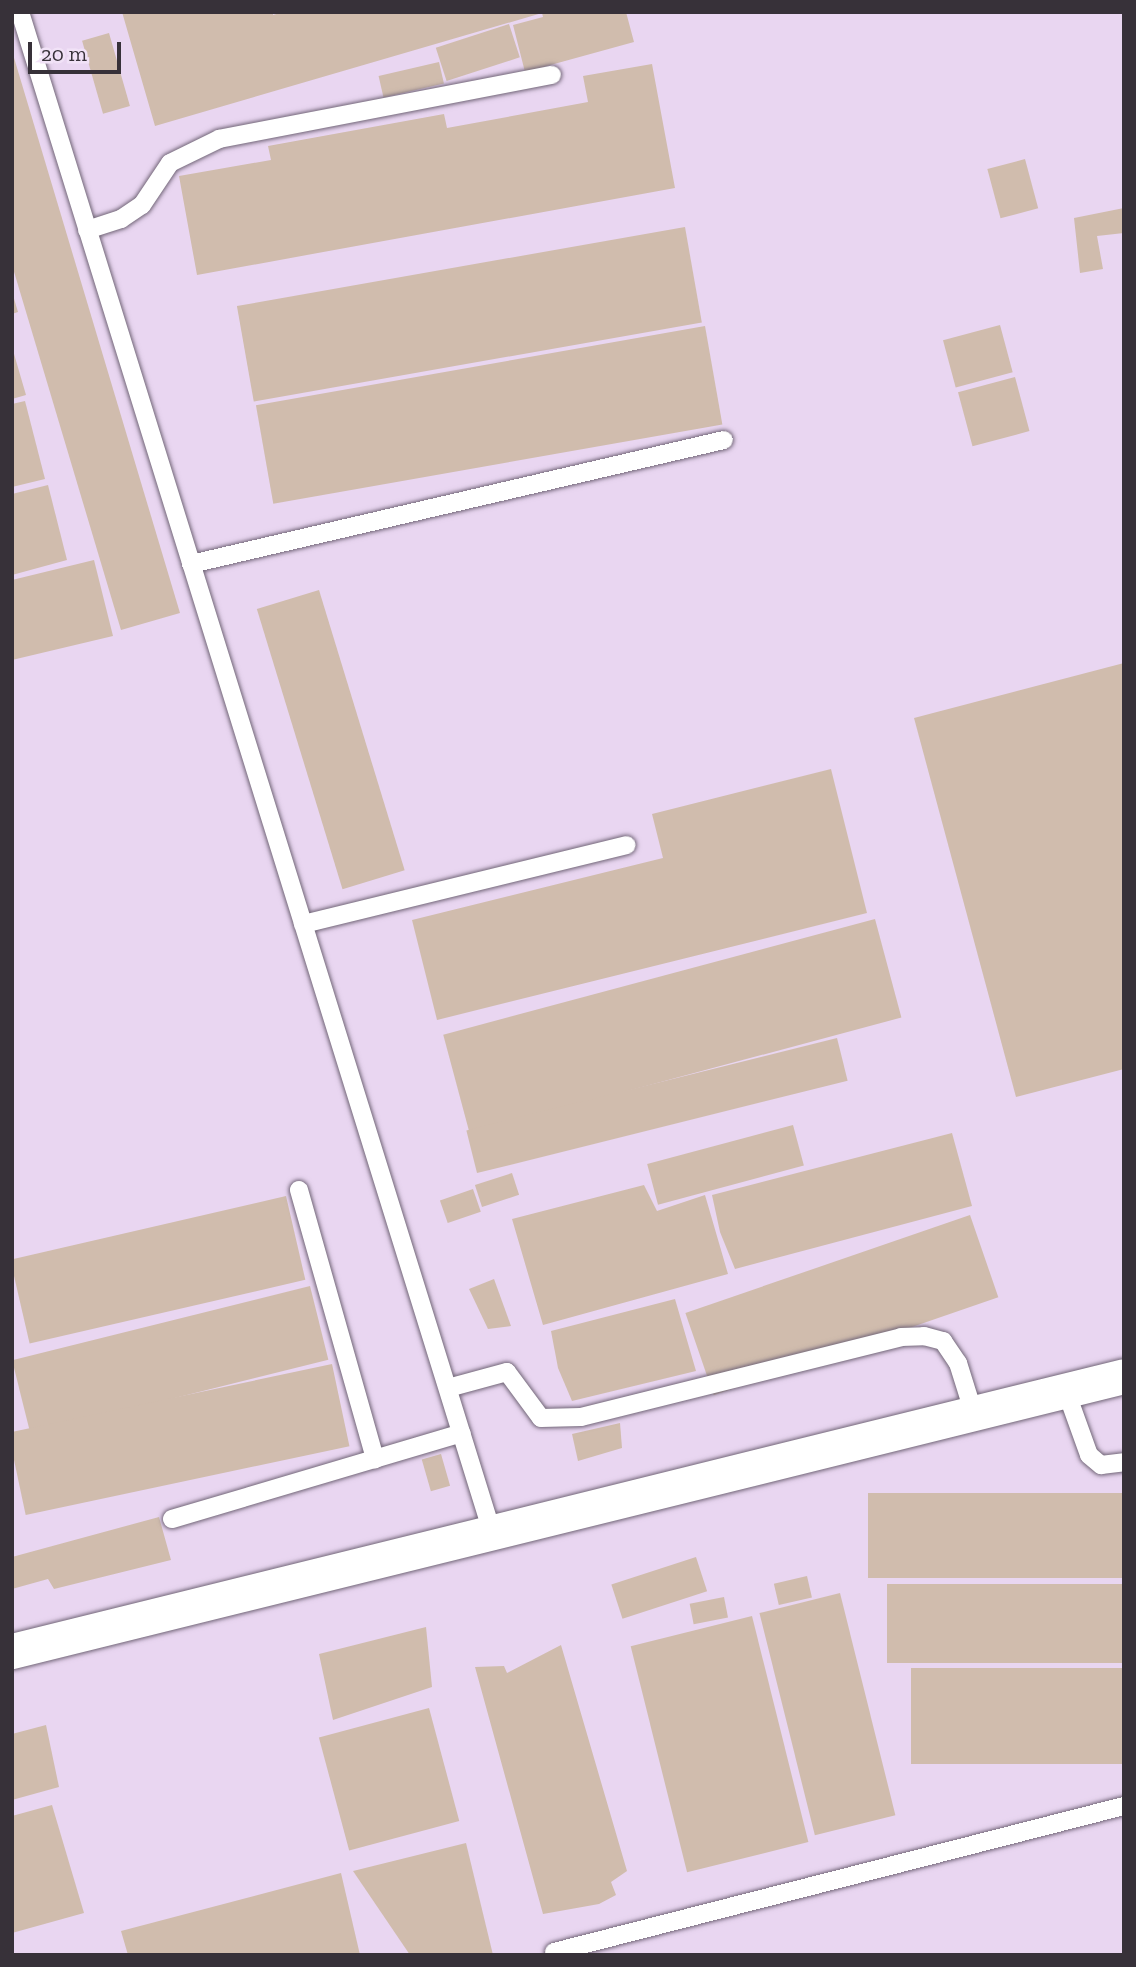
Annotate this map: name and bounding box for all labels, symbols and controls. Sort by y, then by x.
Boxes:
scale bar [32,28,124,72]
text: 20 m [41,41,87,66]

